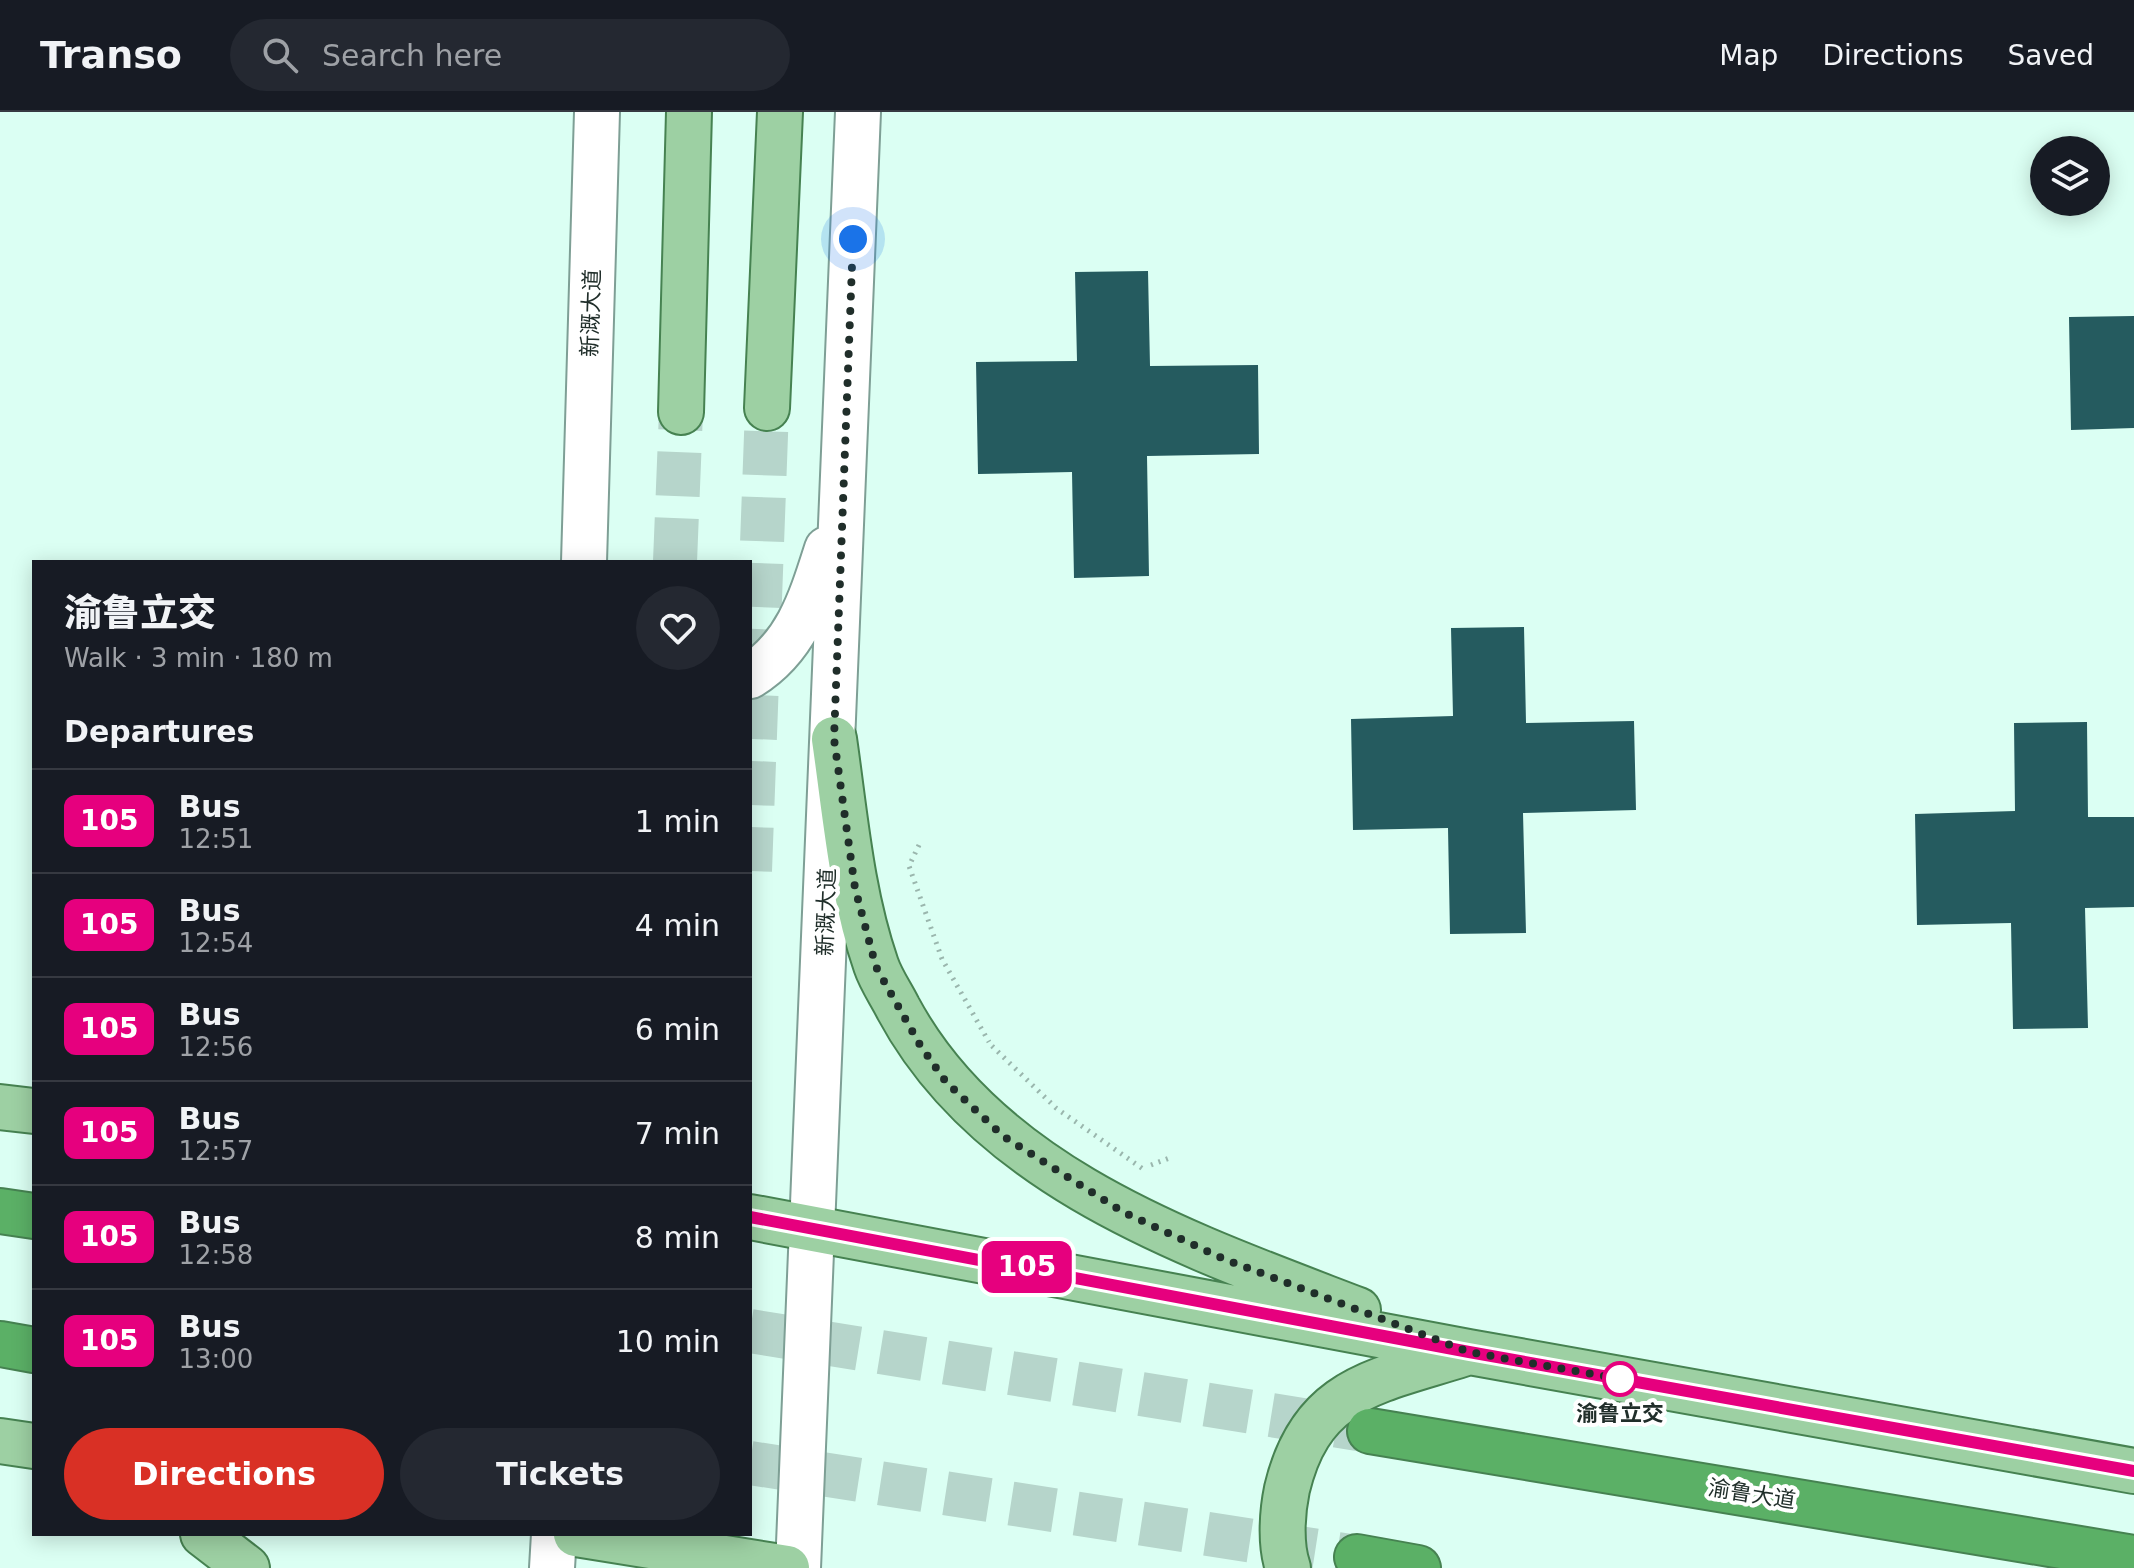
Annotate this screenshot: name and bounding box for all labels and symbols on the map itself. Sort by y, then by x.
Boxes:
your location [833,219,873,259]
street label: 新溉大道 [577,269,605,357]
street label: 新溉大道 [812,868,840,956]
line badge: 105 [981,1241,1073,1293]
marker: 渝鲁立交 [1603,1362,1637,1396]
place label: 渝鲁立交 [1576,1401,1664,1426]
street label: 渝鲁大道 [1707,1475,1797,1513]

